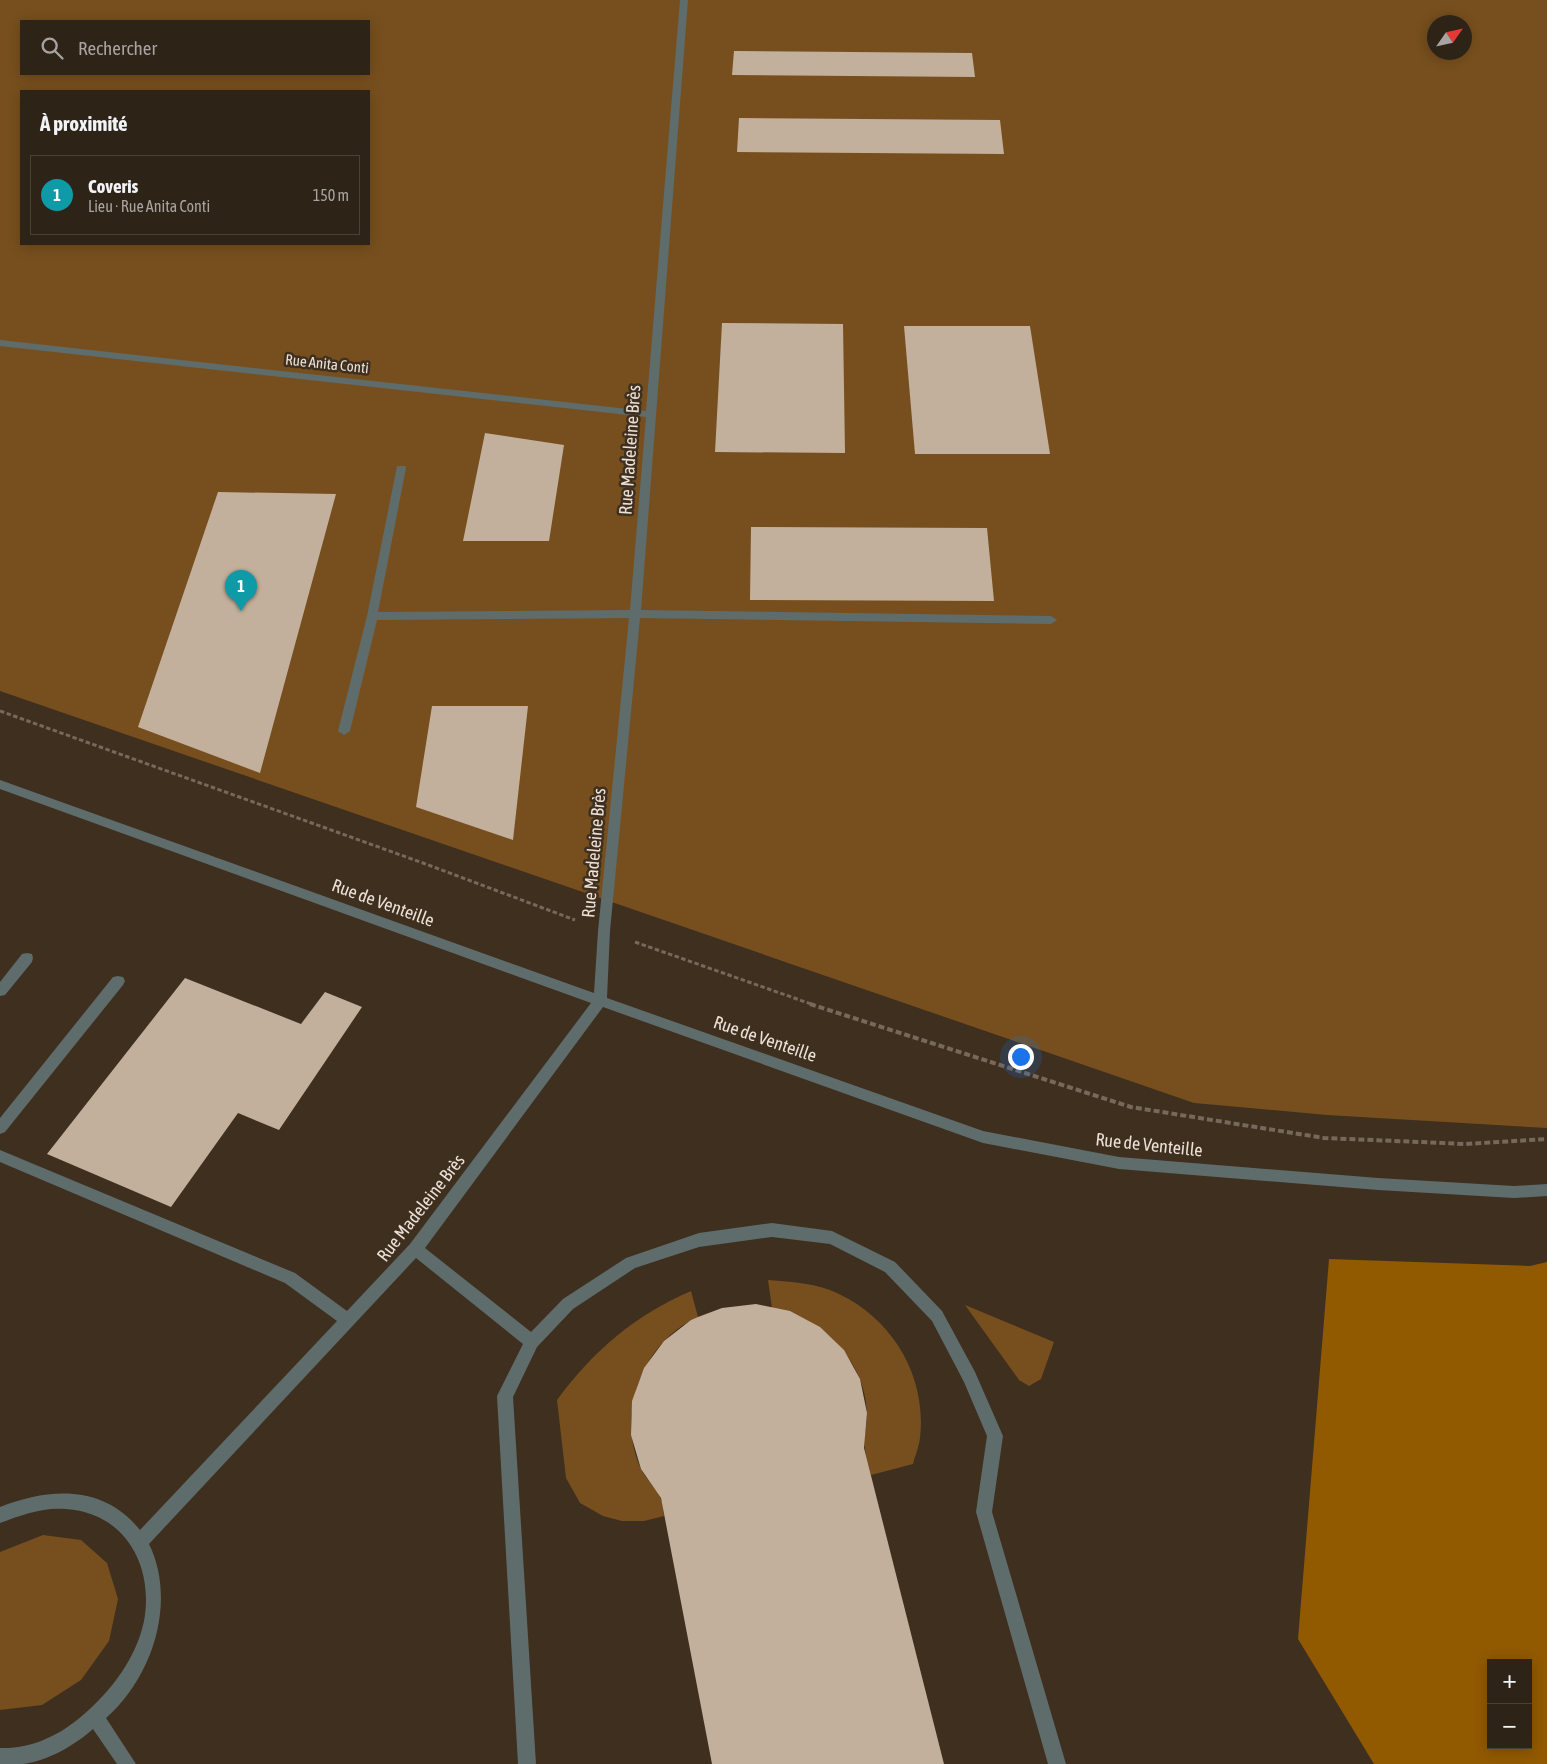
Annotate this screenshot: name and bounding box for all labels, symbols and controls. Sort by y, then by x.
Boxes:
north arrow [1427,15,1472,60]
search box [20,20,370,75]
icon: search [38,34,66,62]
text: Rechercher [78,37,157,59]
text: À proximité [40,111,128,135]
text: Coveris [88,175,138,197]
text: 1 [53,186,61,204]
text: 150 m [313,186,349,204]
text: Lieu · Rue Anita Conti [88,197,210,215]
street label: Rue Anita Conti [284,351,370,376]
street label: Rue Madeleine Brès [614,384,645,516]
pin: 1 [225,570,257,611]
street label: Rue Madeleine Brès [577,787,610,919]
street label: Rue de Venteille [329,874,437,931]
street label: Rue de Venteille [711,1011,819,1066]
your location [1008,1044,1034,1070]
street label: Rue de Venteille [1094,1128,1204,1161]
street label: Rue Madeleine Brès [372,1150,469,1265]
map controls [1487,1659,1532,1749]
button: + [1487,1659,1532,1704]
button: − [1487,1704,1532,1749]

